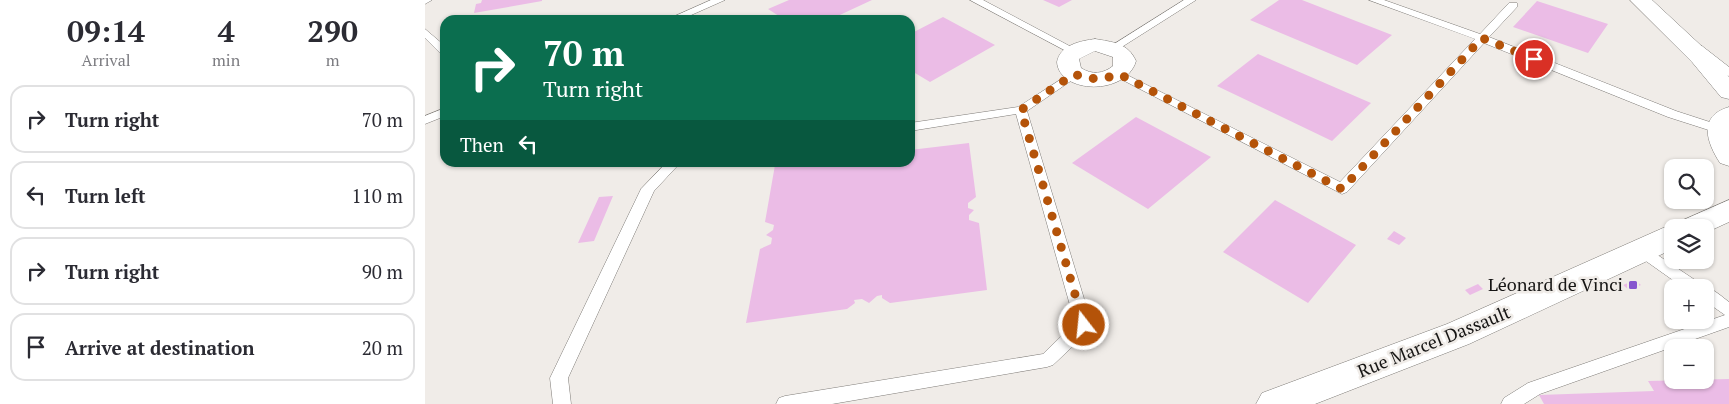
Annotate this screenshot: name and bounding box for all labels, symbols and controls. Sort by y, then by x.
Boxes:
text: 09:14 [67,11,145,51]
text: 4 [218,11,235,51]
text: 290 [307,11,358,51]
text: 70 m [543,30,624,76]
icon: right [460,35,525,100]
pin [1513,38,1555,80]
icon: arrive [1520,45,1548,73]
text: Arrival [81,49,131,71]
text: min [212,49,240,71]
text: m [326,49,339,71]
text: Turn right [543,74,643,103]
icon: right [22,105,50,133]
text: Turn right [65,107,159,132]
text: 70 m [362,107,403,132]
icon: left [514,130,542,158]
text: Then [460,132,504,157]
map controls [1664,159,1714,389]
button: search [1664,159,1714,209]
icon: left [22,181,50,209]
text: Turn left [65,183,146,208]
text: 110 m [352,183,403,208]
button: layers [1664,219,1714,269]
icon: right [22,257,50,285]
text: Turn right [65,259,159,284]
text: 90 m [362,259,403,284]
place label: Léonard de Vinci [1488,272,1623,296]
marker: Léonard de Vinci [1627,279,1639,291]
button: + [1664,279,1714,329]
position arrow [1057,298,1109,350]
street label: Rue Marcel Dassault [1354,299,1514,383]
icon: arrive [22,333,50,361]
text: Arrive at destination [65,335,254,360]
text: 20 m [362,335,403,360]
button: − [1664,339,1714,389]

